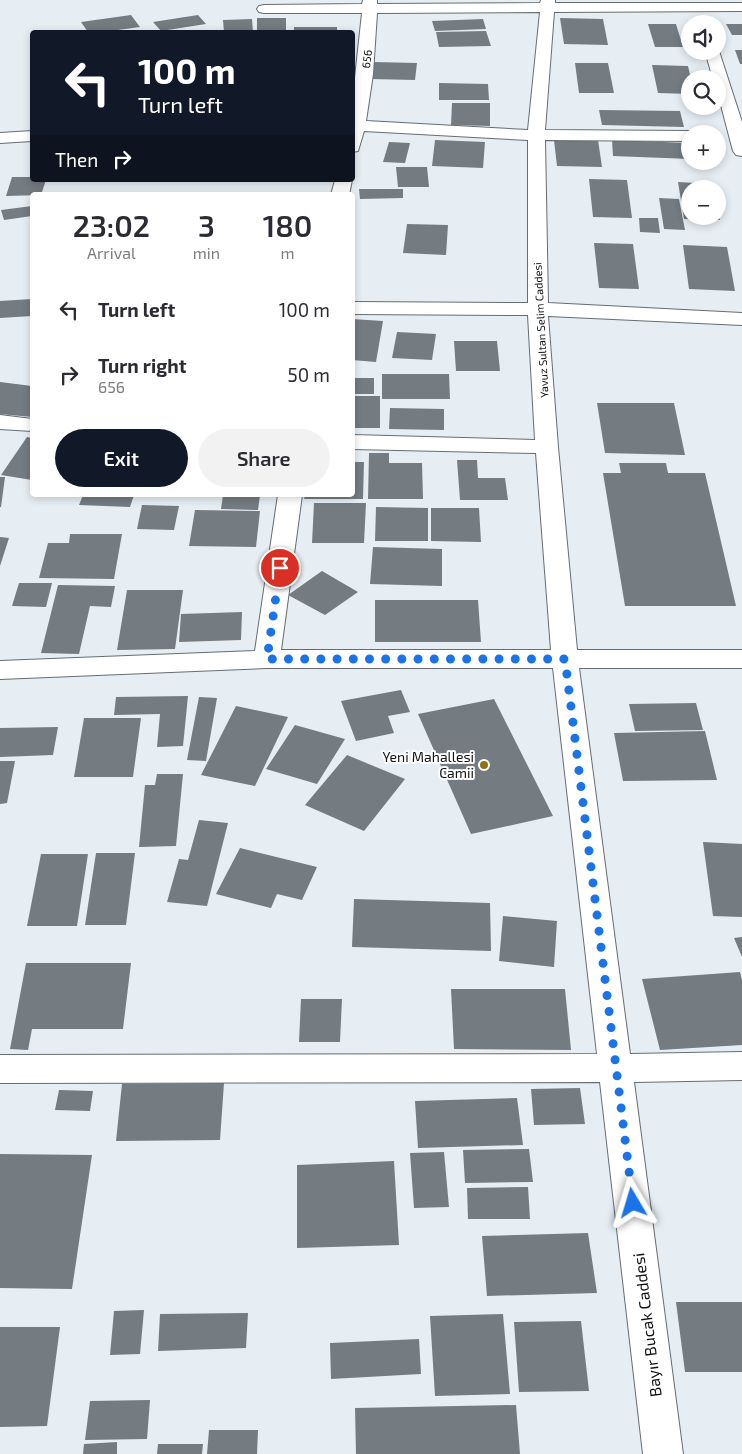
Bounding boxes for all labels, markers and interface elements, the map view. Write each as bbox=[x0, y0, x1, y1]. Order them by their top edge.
map controls bbox=[681, 15, 726, 225]
button: sound bbox=[681, 15, 726, 60]
text: 100 m bbox=[138, 49, 236, 91]
street label: 656 bbox=[359, 49, 374, 69]
icon: left bbox=[55, 50, 120, 115]
button: search bbox=[681, 70, 726, 115]
text: Turn left bbox=[138, 91, 223, 117]
button: + bbox=[681, 125, 726, 170]
icon: right bbox=[108, 145, 136, 173]
text: Then bbox=[55, 148, 98, 171]
button: − bbox=[681, 180, 726, 225]
text: 23:02 bbox=[73, 207, 150, 243]
text: 3 bbox=[198, 207, 215, 243]
text: 180 bbox=[263, 207, 312, 243]
text: Arrival bbox=[87, 243, 136, 262]
text: min bbox=[193, 243, 220, 262]
text: m bbox=[280, 243, 295, 262]
street label: Yavuz Sultan Selim Caddesi bbox=[530, 262, 551, 398]
icon: left bbox=[55, 296, 83, 324]
text: Turn left bbox=[98, 298, 175, 321]
text: 100 m bbox=[279, 298, 330, 321]
text: Turn right bbox=[98, 354, 186, 377]
icon: right bbox=[55, 361, 83, 389]
text: 50 m bbox=[287, 363, 330, 386]
text: 656 bbox=[98, 377, 125, 396]
button: Exit bbox=[55, 429, 188, 487]
button: Share bbox=[198, 429, 330, 487]
pin bbox=[259, 547, 301, 589]
icon: arrive bbox=[266, 554, 294, 582]
place label: Yeni Mahallesi Camii bbox=[383, 748, 474, 781]
marker: Yeni Mahallesi Camii bbox=[478, 759, 490, 771]
position arrow bbox=[606, 1176, 658, 1228]
street label: Bayır Bucak Caddesi bbox=[628, 1252, 665, 1398]

